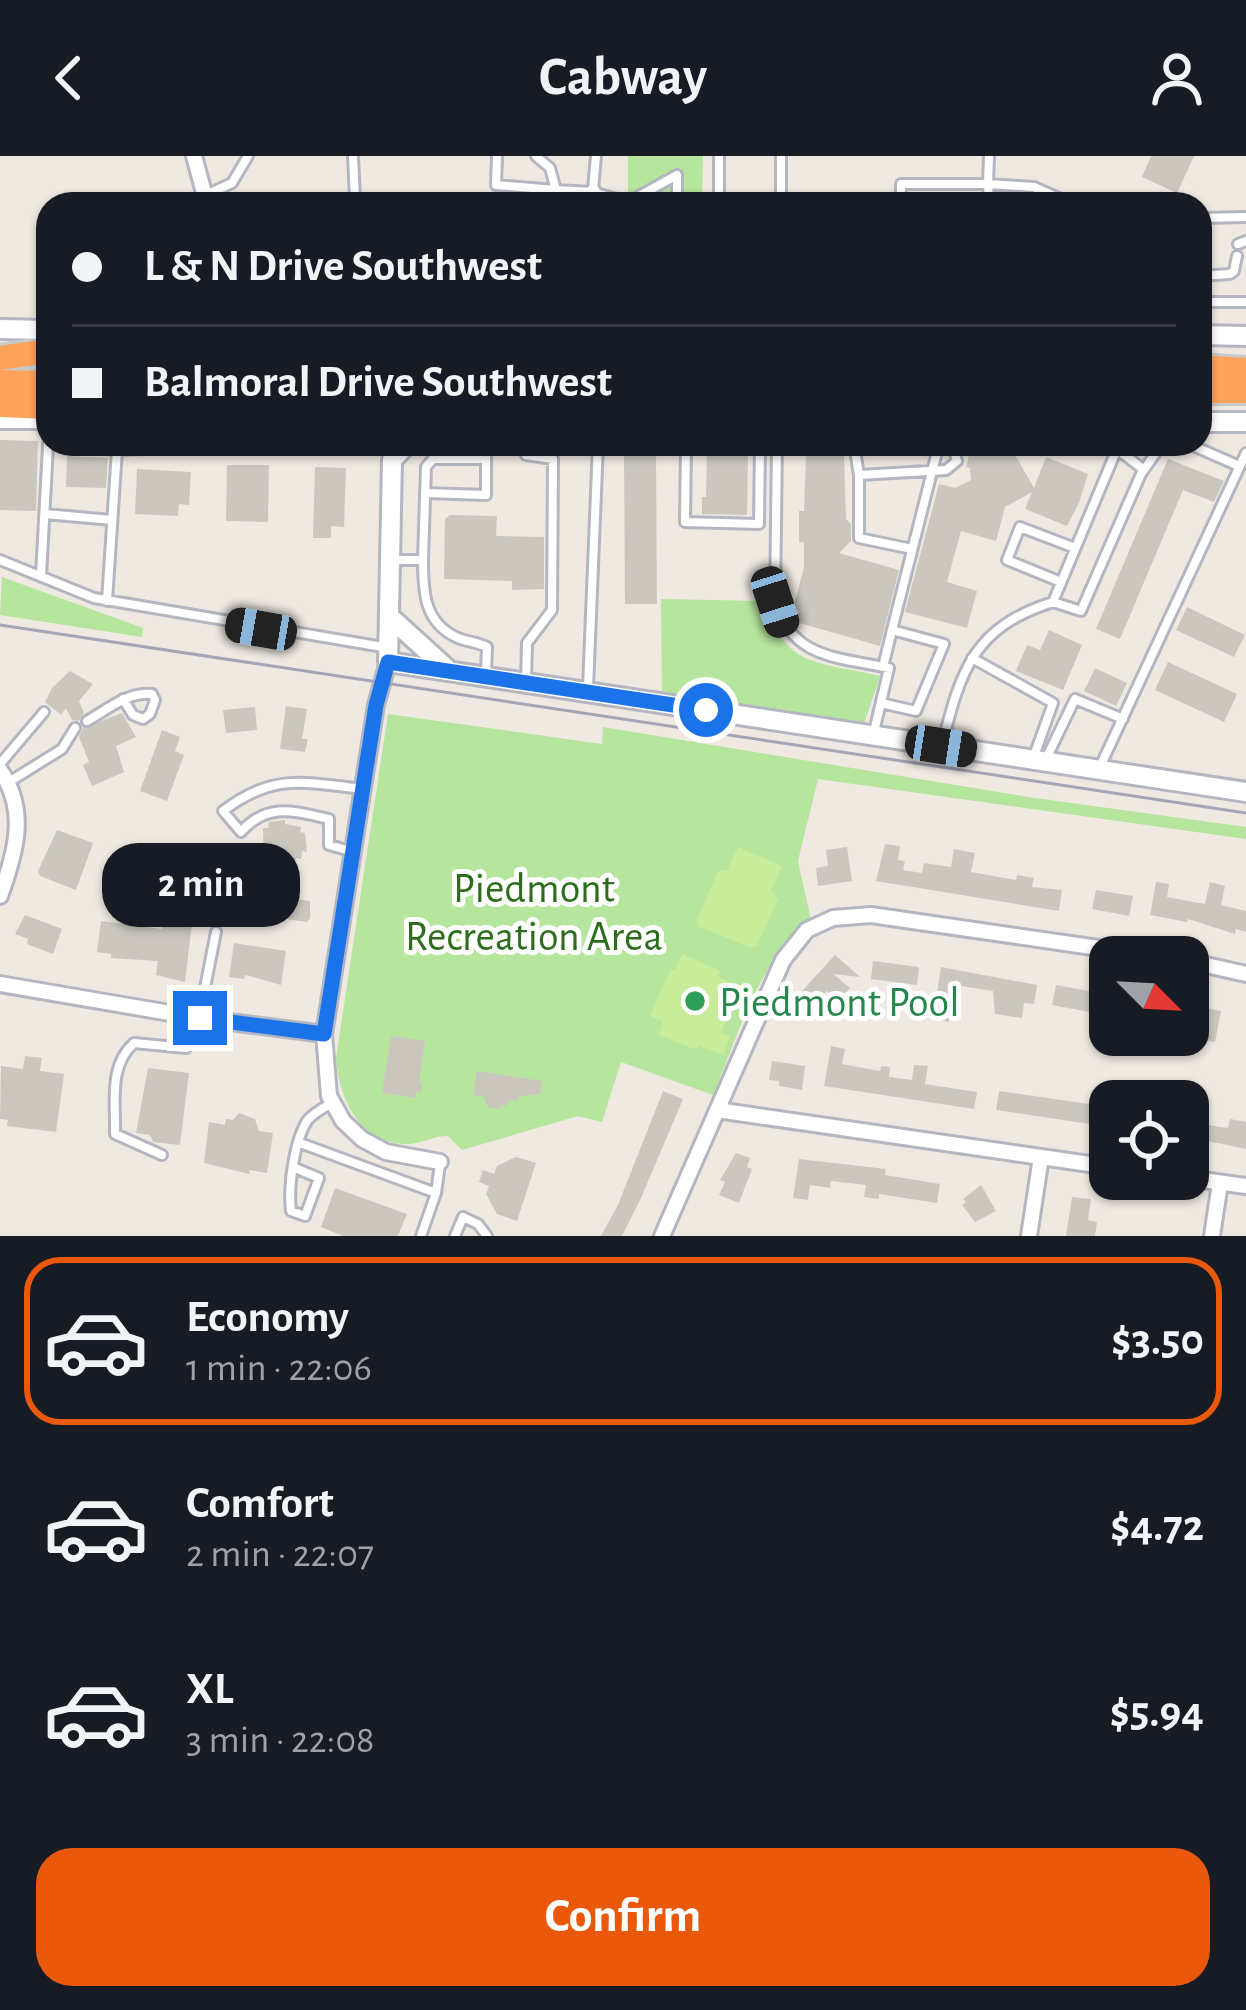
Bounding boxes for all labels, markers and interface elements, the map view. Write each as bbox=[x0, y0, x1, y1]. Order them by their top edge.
icon: back bbox=[36, 45, 102, 111]
icon: person bbox=[1144, 45, 1210, 111]
text: Cabway bbox=[539, 51, 707, 105]
text: L & N Drive Southwest bbox=[144, 244, 542, 289]
text: Balmoral Drive Southwest bbox=[144, 360, 612, 405]
car bbox=[747, 562, 803, 642]
car bbox=[222, 605, 300, 653]
route start bbox=[679, 683, 733, 737]
car bbox=[903, 723, 979, 769]
callout: 2 min bbox=[101, 844, 299, 928]
text: 2 min bbox=[158, 865, 244, 904]
park label: Piedmont Recreation Area bbox=[405, 868, 663, 958]
north arrow bbox=[1089, 936, 1209, 1056]
map controls bbox=[1089, 936, 1209, 1200]
place label: Piedmont Pool bbox=[719, 982, 960, 1024]
marker: Piedmont Pool bbox=[682, 988, 708, 1014]
route end bbox=[173, 991, 227, 1045]
button: locate bbox=[1089, 1080, 1209, 1200]
icon: car bbox=[42, 1287, 150, 1395]
text: Economy bbox=[186, 1295, 349, 1340]
text: $3.50 bbox=[1111, 1318, 1204, 1363]
text: 1 min · 22:06 bbox=[186, 1349, 372, 1388]
icon: car bbox=[42, 1473, 150, 1581]
text: Comfort bbox=[186, 1481, 334, 1526]
text: $4.72 bbox=[1110, 1504, 1204, 1549]
text: 2 min · 22:07 bbox=[186, 1535, 374, 1574]
icon: car bbox=[42, 1659, 150, 1767]
text: XL bbox=[186, 1667, 234, 1712]
text: $5.94 bbox=[1110, 1690, 1204, 1735]
text: 3 min · 22:08 bbox=[186, 1721, 375, 1760]
button: Confirm bbox=[36, 1848, 1210, 1986]

